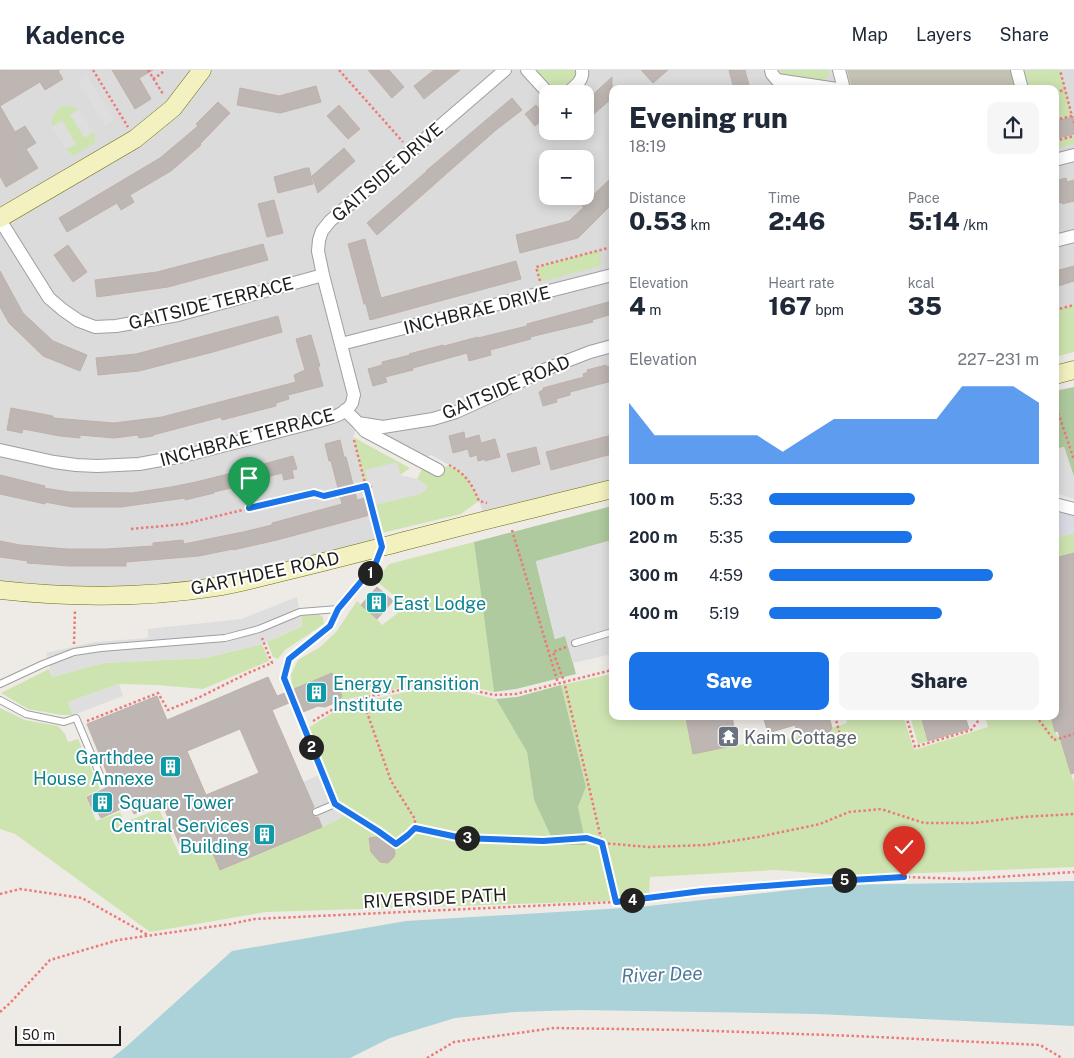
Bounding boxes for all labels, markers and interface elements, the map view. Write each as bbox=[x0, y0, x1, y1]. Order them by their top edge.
text: Kadence bbox=[25, 21, 125, 49]
text: Map bbox=[852, 24, 888, 45]
text: Layers bbox=[916, 24, 972, 45]
text: Share bbox=[1000, 24, 1049, 45]
map controls bbox=[539, 85, 594, 205]
button: + bbox=[539, 85, 594, 140]
text: Evening run bbox=[629, 101, 788, 134]
button: share bbox=[987, 102, 1039, 154]
street label: GAITSIDE DRIVE bbox=[327, 118, 447, 226]
text: 18:19 bbox=[629, 137, 666, 156]
button: − bbox=[539, 150, 594, 205]
text: Distance bbox=[629, 190, 686, 206]
text: Time bbox=[768, 190, 800, 206]
text: Pace bbox=[908, 190, 940, 206]
text: 0.53 bbox=[629, 206, 687, 236]
text: 2:46 bbox=[768, 206, 826, 236]
text: 5:14 bbox=[908, 206, 960, 236]
text: km bbox=[687, 217, 710, 233]
text: /km bbox=[960, 217, 988, 233]
street label: GAITSIDE TERRACE bbox=[126, 272, 296, 334]
text: Elevation bbox=[629, 275, 688, 291]
text: Heart rate bbox=[768, 275, 835, 291]
text: kcal bbox=[908, 275, 935, 291]
street label: INCHBRAE DRIVE bbox=[401, 282, 553, 338]
text: 4 bbox=[629, 291, 646, 321]
text: 167 bbox=[768, 291, 812, 321]
text: 35 bbox=[908, 291, 942, 321]
text: m bbox=[646, 302, 661, 318]
text: bpm bbox=[812, 302, 844, 318]
text: Elevation bbox=[629, 350, 697, 369]
text: 227–231 m bbox=[958, 350, 1039, 369]
street label: GAITSIDE ROAD bbox=[439, 351, 573, 423]
street label: INCHBRAE TERRACE bbox=[157, 404, 337, 470]
pin bbox=[228, 457, 270, 508]
icon: arrive bbox=[235, 464, 263, 492]
text: 100 m bbox=[629, 490, 674, 509]
text: 5:33 bbox=[709, 490, 743, 509]
text: 200 m bbox=[629, 528, 678, 547]
text: 5:35 bbox=[709, 528, 743, 547]
street label: GARTHDEE ROAD bbox=[189, 547, 341, 599]
pin: 1 bbox=[358, 560, 382, 586]
text: 1 bbox=[368, 565, 374, 581]
text: 300 m bbox=[629, 566, 678, 585]
text: 4:59 bbox=[709, 566, 743, 585]
building icon: East Lodge bbox=[365, 591, 389, 615]
place label: East Lodge bbox=[393, 593, 486, 614]
text: 400 m bbox=[629, 604, 678, 623]
text: 5:19 bbox=[709, 604, 739, 623]
button: Save bbox=[629, 652, 829, 710]
button: Share bbox=[839, 652, 1039, 710]
place label: Energy Transition Institute bbox=[333, 673, 479, 715]
building icon: Energy Transition Institute bbox=[305, 681, 329, 705]
temple icon: Kaim Cottage bbox=[716, 725, 740, 749]
place label: Kaim Cottage bbox=[744, 727, 857, 748]
pin: 2 bbox=[298, 734, 324, 760]
text: 2 bbox=[307, 739, 316, 755]
place label: Garthdee House Annexe bbox=[33, 747, 154, 789]
building icon: Garthdee House Annexe bbox=[158, 755, 182, 779]
building icon: Square Tower bbox=[91, 790, 115, 814]
place label: Square Tower bbox=[119, 792, 234, 813]
place label: Central Services Building bbox=[111, 815, 249, 857]
building icon: Central Services Building bbox=[253, 823, 277, 847]
pin: 3 bbox=[454, 826, 480, 850]
pin bbox=[883, 826, 925, 877]
text: 3 bbox=[463, 830, 472, 846]
icon: check bbox=[890, 833, 918, 861]
pin: 5 bbox=[832, 868, 856, 892]
text: 5 bbox=[840, 872, 849, 888]
street label: RIVERSIDE PATH bbox=[363, 884, 507, 912]
pin: 4 bbox=[620, 888, 644, 912]
text: 4 bbox=[628, 892, 637, 908]
water label: River Dee bbox=[621, 962, 703, 986]
scale bar bbox=[15, 1023, 121, 1046]
text: 50 m bbox=[22, 1027, 55, 1043]

